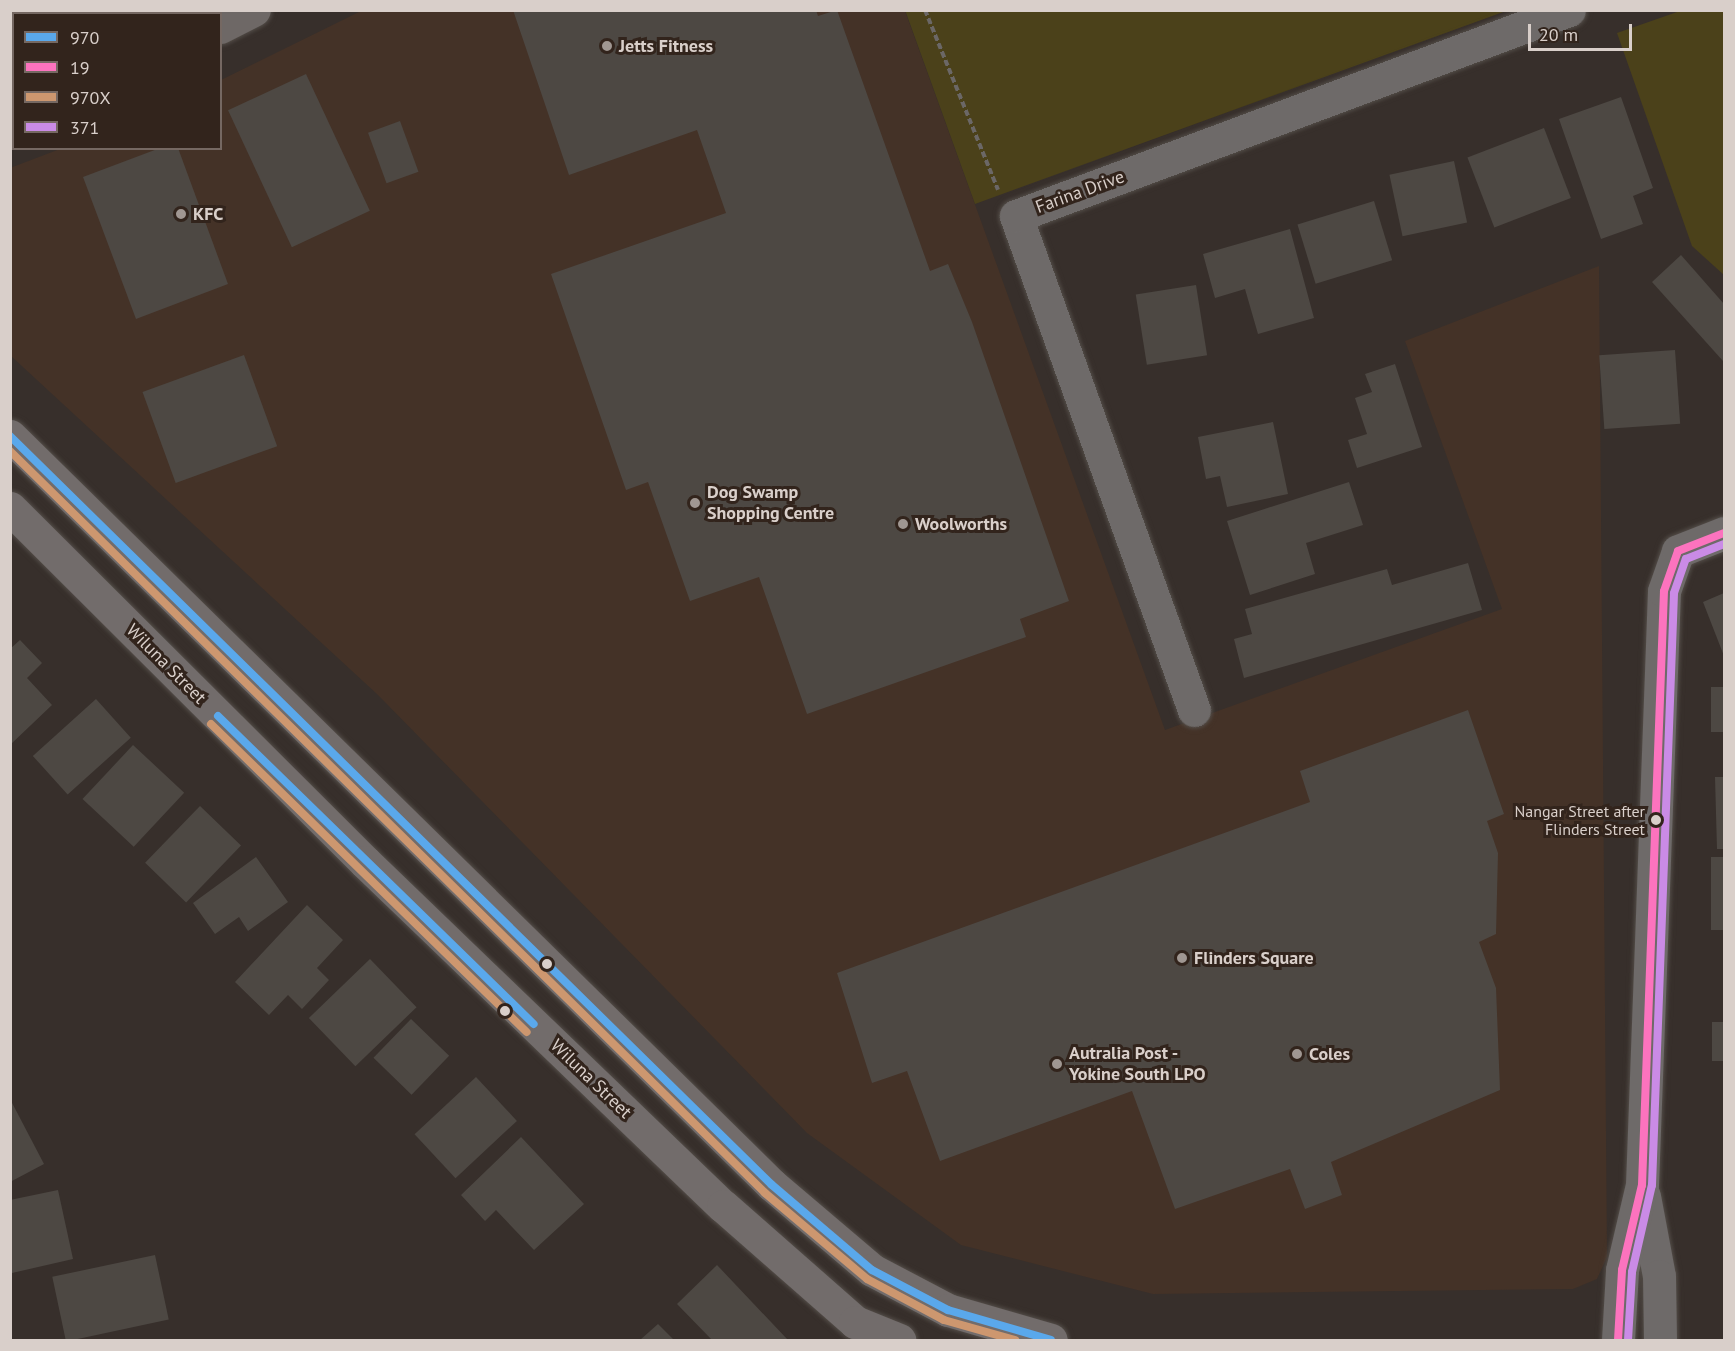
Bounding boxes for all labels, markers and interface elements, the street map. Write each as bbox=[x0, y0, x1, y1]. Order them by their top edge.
legend bbox=[12, 12, 222, 150]
scale bar bbox=[1531, 12, 1634, 50]
text: 20 m bbox=[1539, 23, 1578, 46]
text: 970 bbox=[70, 26, 99, 49]
place label: Jetts Fitness bbox=[619, 35, 713, 57]
marker: Jetts Fitness bbox=[600, 39, 614, 53]
text: 19 bbox=[70, 56, 90, 79]
text: 970X bbox=[70, 86, 111, 109]
text: 371 bbox=[70, 116, 99, 139]
street label: Farina Drive bbox=[1033, 166, 1127, 218]
place label: KFC bbox=[193, 203, 223, 225]
marker: KFC bbox=[174, 207, 188, 221]
place label: Dog Swamp Shopping Centre bbox=[707, 482, 834, 524]
marker: Dog Swamp Shopping Centre bbox=[688, 496, 702, 510]
place label: Woolworths bbox=[915, 513, 1007, 535]
marker: Woolworths bbox=[896, 517, 910, 531]
street label: Wiluna Street bbox=[122, 620, 210, 708]
place label: Nangar Street after Flinders Street bbox=[1515, 801, 1645, 839]
marker: Nangar Street after Flinders Street bbox=[1650, 814, 1662, 826]
place label: Flinders Square bbox=[1194, 947, 1314, 969]
marker: Flinders Square bbox=[1175, 951, 1189, 965]
unlabelled marker bbox=[541, 958, 553, 970]
unlabelled marker bbox=[499, 1005, 511, 1017]
street label: Wiluna Street bbox=[546, 1035, 636, 1123]
place label: Autralia Post - Yokine South LPO bbox=[1069, 1043, 1206, 1086]
place label: Coles bbox=[1309, 1043, 1350, 1065]
marker: Coles bbox=[1290, 1047, 1304, 1061]
marker: Autralia Post - Yokine South LPO bbox=[1050, 1057, 1064, 1071]

